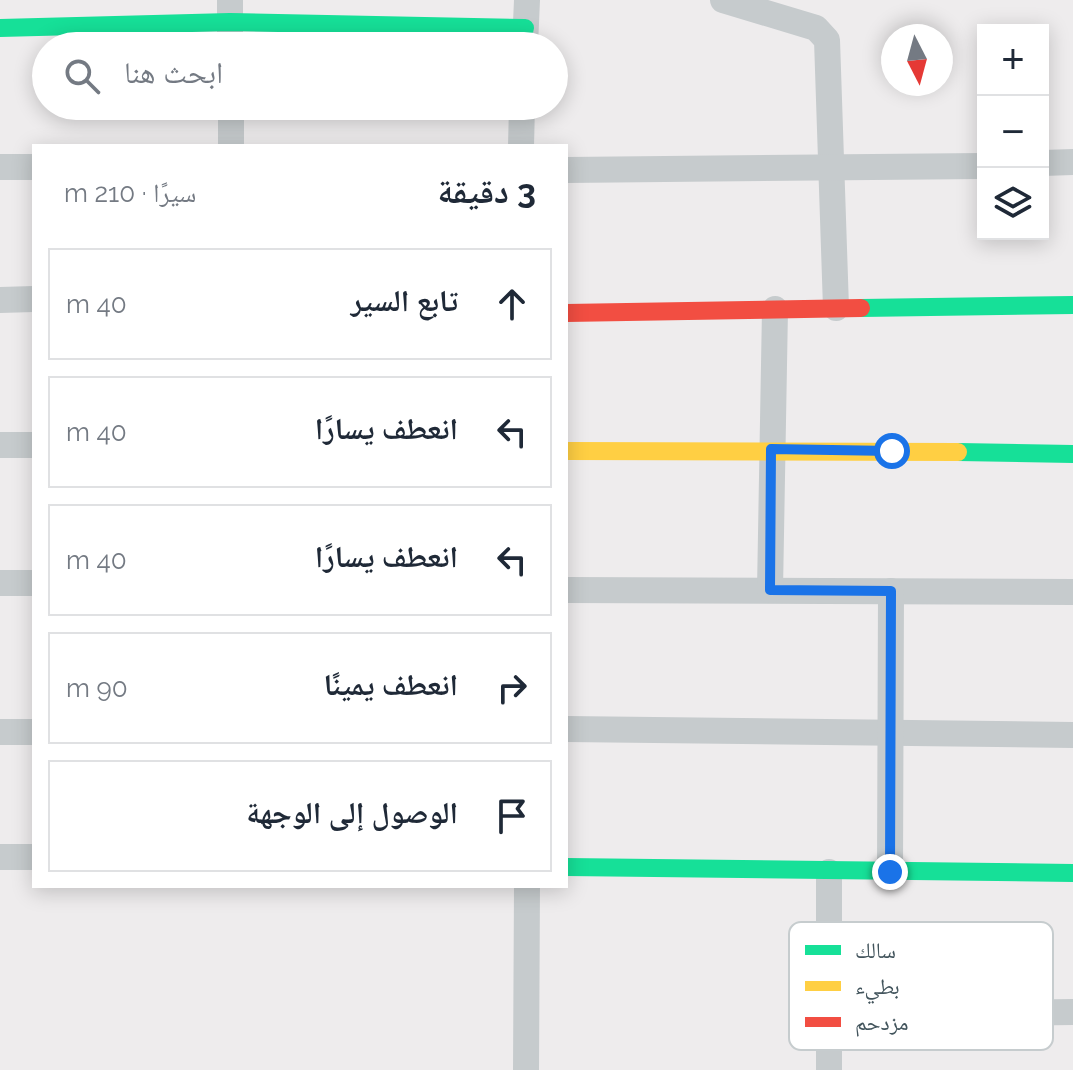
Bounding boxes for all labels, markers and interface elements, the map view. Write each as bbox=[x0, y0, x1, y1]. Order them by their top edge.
north arrow bbox=[881, 24, 953, 96]
map controls bbox=[977, 24, 1049, 240]
button: + bbox=[977, 24, 1049, 96]
search box bbox=[32, 32, 568, 120]
icon: search bbox=[60, 54, 104, 98]
text: ابحث هنا bbox=[124, 55, 223, 90]
button: − bbox=[977, 96, 1049, 168]
button: layers bbox=[977, 168, 1049, 240]
text: 3 دقيقة bbox=[437, 171, 536, 211]
text: سيرًا · 210 m bbox=[64, 178, 196, 208]
icon: ahead bbox=[490, 282, 534, 326]
text: تابع السير bbox=[351, 283, 458, 318]
text: 40 m bbox=[66, 289, 127, 319]
icon: left bbox=[490, 410, 534, 454]
text: انعطف يسارًا bbox=[315, 411, 458, 446]
text: 40 m bbox=[66, 417, 127, 447]
route start bbox=[874, 433, 910, 469]
icon: left bbox=[490, 538, 534, 582]
text: انعطف يسارًا bbox=[315, 539, 458, 574]
text: 40 m bbox=[66, 545, 127, 575]
icon: right bbox=[490, 666, 534, 710]
text: انعطف يمينًا bbox=[324, 667, 458, 702]
text: 90 m bbox=[66, 673, 128, 703]
icon: arrive bbox=[490, 794, 534, 838]
text: الوصول إلى الوجهة bbox=[246, 795, 458, 830]
route end bbox=[872, 854, 908, 890]
legend bbox=[789, 922, 1053, 1050]
text: سالك bbox=[855, 937, 896, 963]
text: بطيء bbox=[855, 973, 900, 1004]
text: مزدحم bbox=[855, 1009, 909, 1037]

